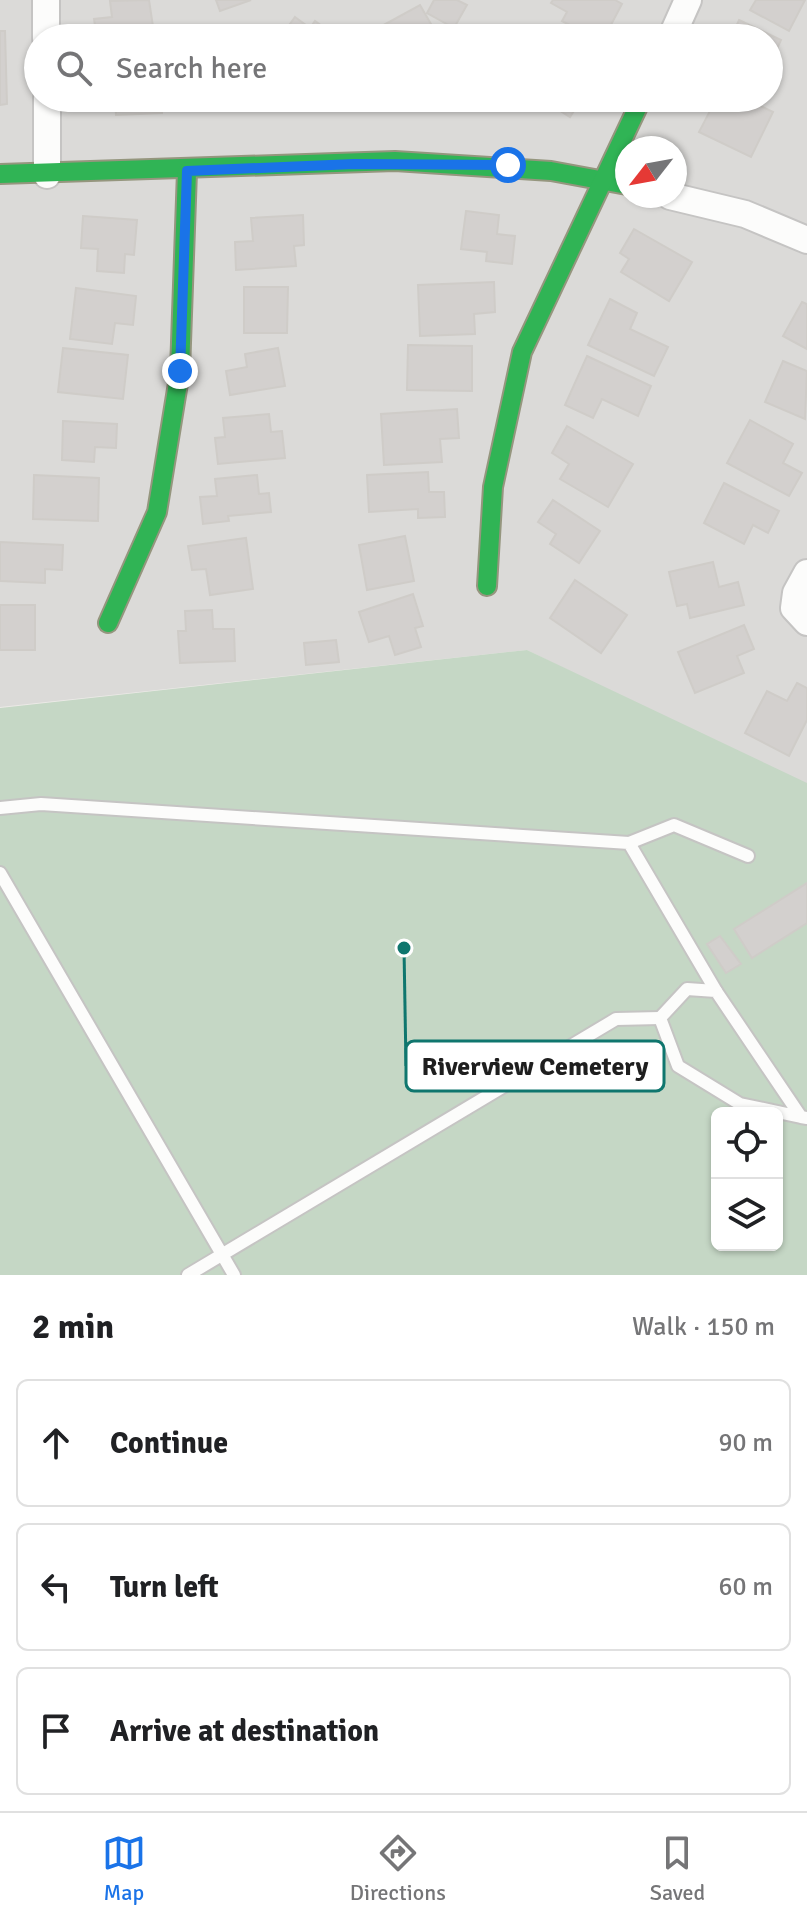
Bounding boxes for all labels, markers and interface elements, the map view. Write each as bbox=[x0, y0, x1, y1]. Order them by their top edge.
search box bbox=[24, 24, 783, 112]
icon: search bbox=[52, 46, 96, 90]
text: Search here bbox=[116, 50, 267, 87]
north arrow bbox=[615, 136, 687, 208]
route start bbox=[490, 147, 526, 183]
route end bbox=[162, 353, 198, 389]
callout: Riverview Cemetery bbox=[406, 1041, 664, 1091]
text: Riverview Cemetery bbox=[422, 1051, 649, 1083]
map controls bbox=[711, 1107, 783, 1251]
button: locate bbox=[711, 1107, 783, 1179]
button: layers bbox=[711, 1179, 783, 1251]
text: 2 min bbox=[32, 1306, 114, 1348]
text: Walk · 150 m bbox=[632, 1311, 775, 1343]
icon: ahead bbox=[34, 1421, 78, 1465]
text: Continue bbox=[110, 1425, 228, 1462]
text: 90 m bbox=[718, 1427, 773, 1459]
icon: left bbox=[34, 1565, 78, 1609]
text: Turn left bbox=[110, 1569, 219, 1606]
text: 60 m bbox=[718, 1571, 773, 1603]
icon: arrive bbox=[34, 1709, 78, 1753]
text: Arrive at destination bbox=[110, 1713, 379, 1750]
tab: Map bbox=[102, 1831, 146, 1906]
tab: Directions bbox=[350, 1831, 446, 1906]
tab: Saved bbox=[650, 1831, 705, 1906]

